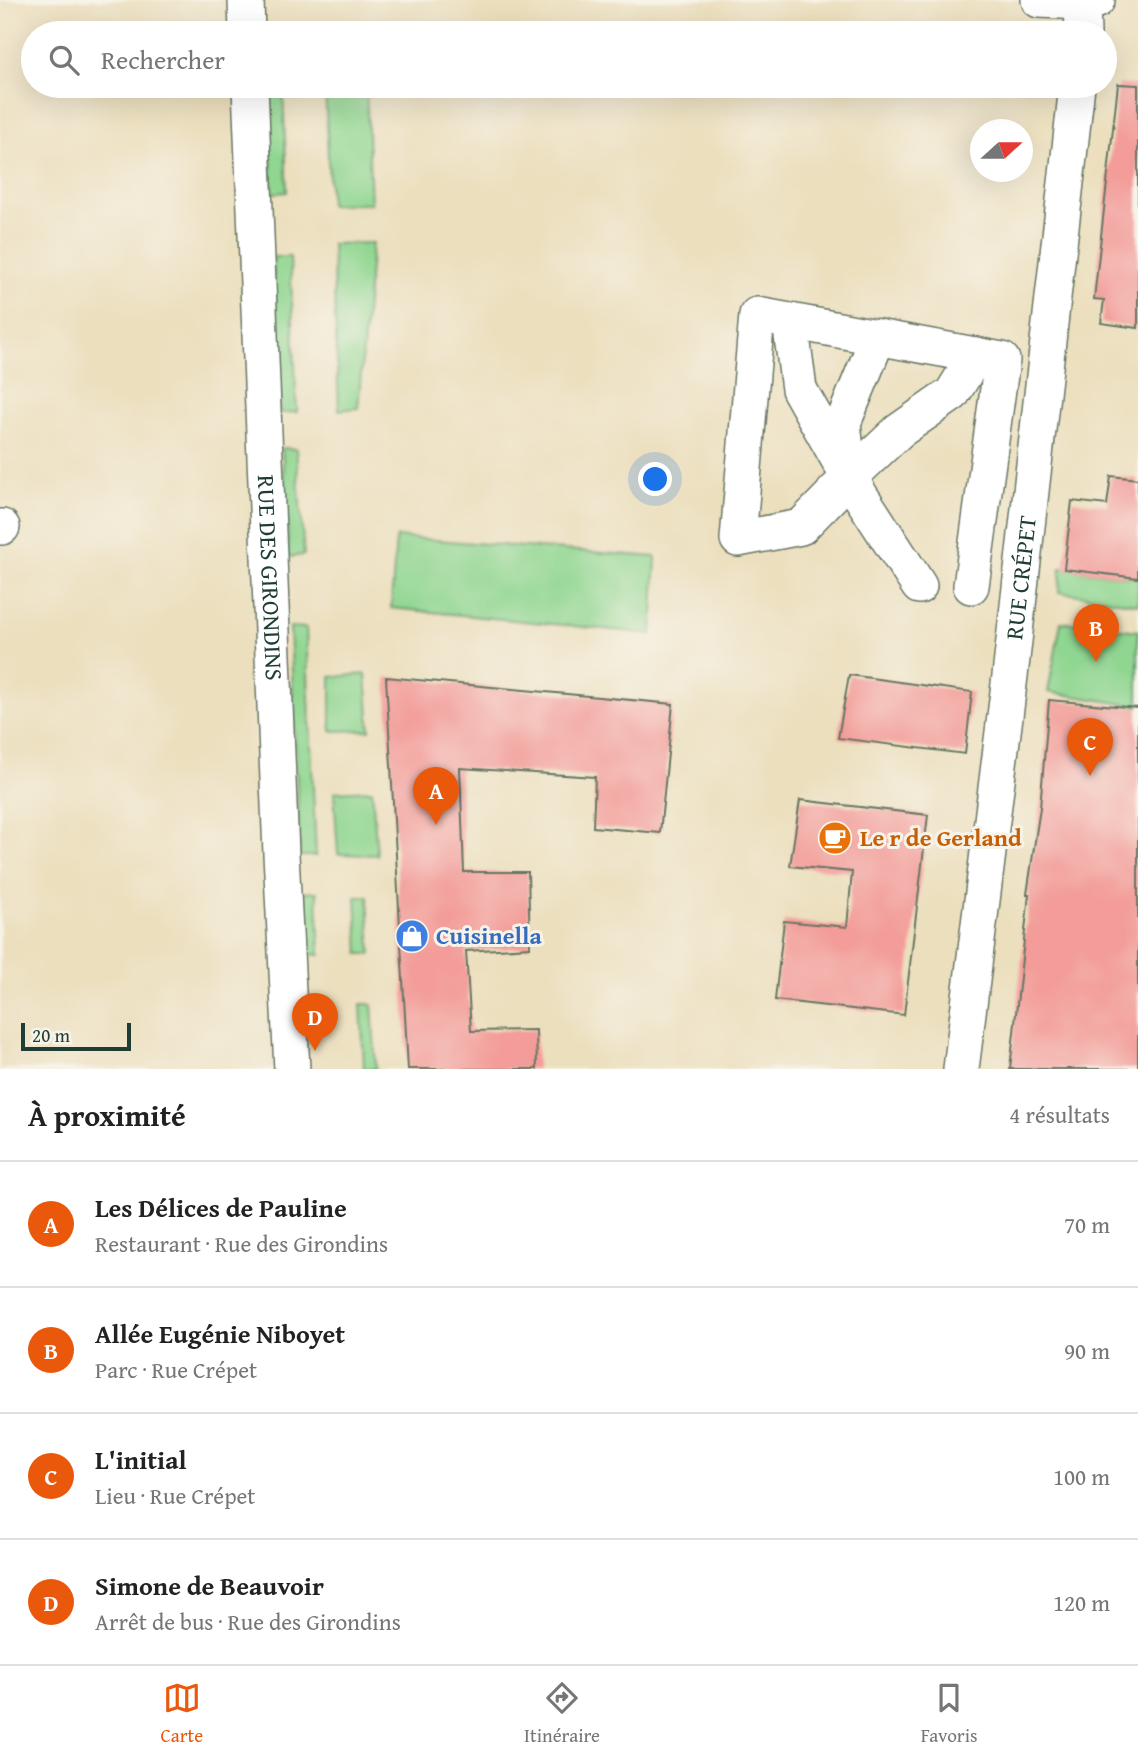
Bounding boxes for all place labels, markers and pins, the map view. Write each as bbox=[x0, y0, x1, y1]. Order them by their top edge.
pin: B bbox=[1073, 604, 1119, 662]
pin: C bbox=[1067, 718, 1113, 776]
pin: A bbox=[413, 767, 459, 825]
cafe icon: Le r de Gerland bbox=[816, 819, 854, 857]
place label: Le r de Gerland bbox=[860, 820, 1022, 855]
shop icon: Cuisinella bbox=[393, 917, 431, 955]
place label: Cuisinella bbox=[436, 918, 542, 953]
pin: D bbox=[292, 993, 338, 1051]

